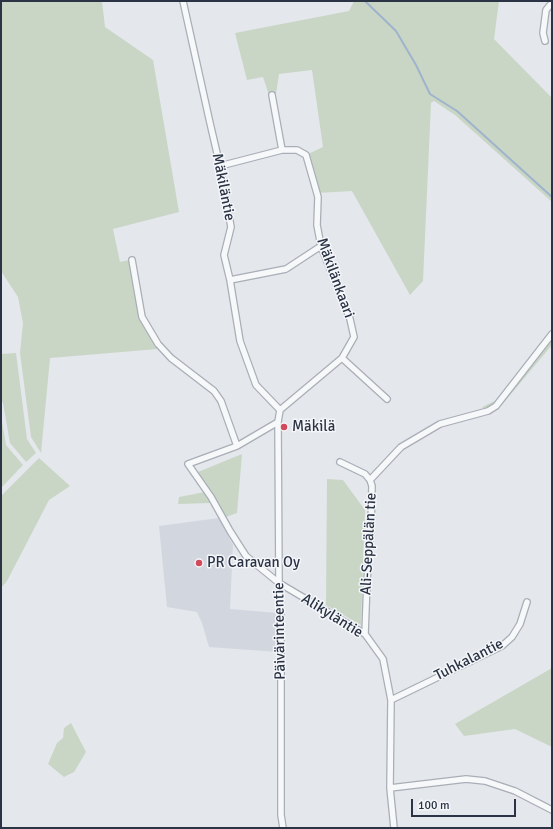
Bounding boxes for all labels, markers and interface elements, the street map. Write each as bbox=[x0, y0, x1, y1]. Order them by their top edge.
street label: Mäkiläntie bbox=[208, 152, 238, 222]
street label: Mäkilänkaari bbox=[312, 235, 358, 321]
place label: Mäkilä bbox=[292, 418, 335, 436]
marker: Mäkilä bbox=[279, 422, 289, 432]
street label: Ali-Seppälän tie bbox=[357, 492, 381, 596]
place label: PR Caravan Oy bbox=[207, 554, 300, 572]
marker: PR Caravan Oy bbox=[194, 558, 204, 568]
street label: Päivärinteentie bbox=[270, 582, 290, 680]
street label: Alikyläntie bbox=[298, 590, 366, 642]
street label: Tuhkalantie bbox=[432, 635, 506, 685]
scale bar bbox=[413, 791, 518, 817]
text: 100 m bbox=[418, 798, 450, 813]

